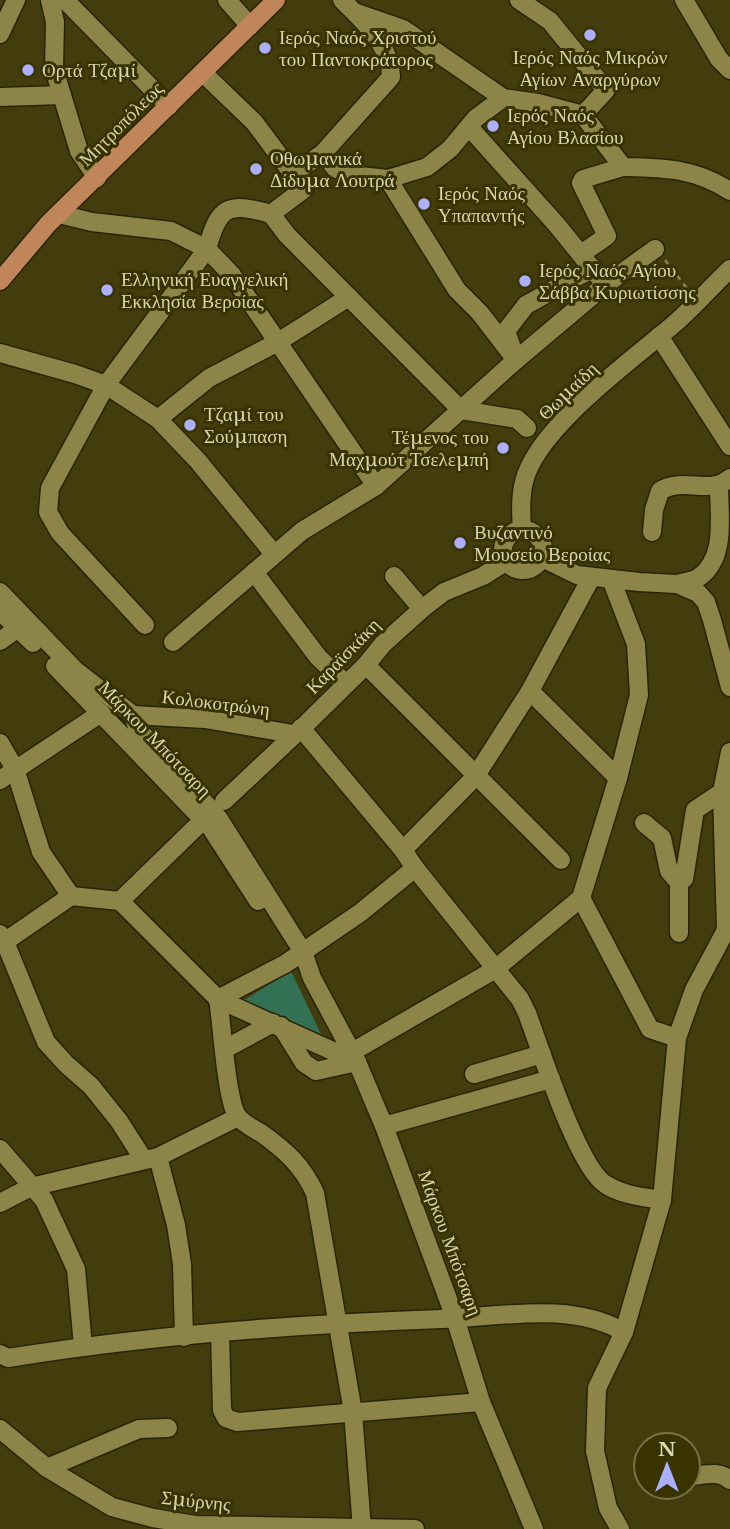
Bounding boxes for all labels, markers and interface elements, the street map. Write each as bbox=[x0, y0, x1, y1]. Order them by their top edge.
place label: Ιερός Ναός Χριστού του Παντοκράτορος bbox=[279, 26, 437, 71]
marker: Ιερός Ναός Μικρών Αγίων Αναργύρων bbox=[582, 27, 598, 43]
marker: Ιερός Ναός Χριστού του Παντοκράτορος bbox=[257, 40, 273, 56]
place label: Ιερός Ναός Μικρών Αγίων Αναργύρων bbox=[513, 46, 668, 91]
place label: Ορτά Τζαμί bbox=[42, 59, 137, 82]
marker: Ορτά Τζαμί bbox=[20, 62, 36, 78]
street label: Μητροπόλεως bbox=[74, 77, 168, 171]
place label: Ιερός Ναός Αγίου Βλασίου bbox=[507, 104, 623, 149]
marker: Ιερός Ναός Αγίου Βλασίου bbox=[485, 118, 501, 134]
place label: Οθωμανικά Δίδυμα Λουτρά bbox=[270, 147, 395, 192]
marker: Οθωμανικά Δίδυμα Λουτρά bbox=[248, 161, 264, 177]
place label: Ιερός Ναός Υπαπαντής bbox=[438, 182, 525, 227]
marker: Ιερός Ναός Υπαπαντής bbox=[416, 196, 432, 212]
place label: Ιερός Ναός Αγίου Σάββα Κυριωτίσσης bbox=[539, 259, 696, 304]
place label: Ελληνική Ευαγγελική Εκκλησία Βεροίας bbox=[121, 268, 288, 313]
marker: Ιερός Ναός Αγίου Σάββα Κυριωτίσσης bbox=[517, 273, 533, 289]
marker: Ελληνική Ευαγγελική Εκκλησία Βεροίας bbox=[99, 282, 115, 298]
street label: Θωμαίδη bbox=[533, 357, 603, 425]
place label: Τζαμί του Σούμπαση bbox=[204, 403, 287, 448]
marker: Τζαμί του Σούμπαση bbox=[182, 417, 198, 433]
place label: Τέμενος του Μαχμούτ Τσελεμπή bbox=[329, 426, 489, 471]
marker: Τέμενος του Μαχμούτ Τσελεμπή bbox=[495, 440, 511, 456]
place label: Βυζαντινό Μουσείο Βεροίας bbox=[474, 521, 611, 566]
marker: Βυζαντινό Μουσείο Βεροίας bbox=[452, 535, 468, 551]
street label: Καραϊσκάκη bbox=[301, 613, 385, 699]
street label: Μάρκου Μπότσαρη bbox=[94, 676, 216, 802]
street label: Κολοκοτρώνη bbox=[161, 685, 271, 721]
street label: Μάρκου Μπότσαρη bbox=[413, 1167, 487, 1319]
north arrow bbox=[632, 1431, 702, 1501]
text: N bbox=[658, 1438, 676, 1461]
street label: Σμύρνης bbox=[160, 1486, 232, 1516]

